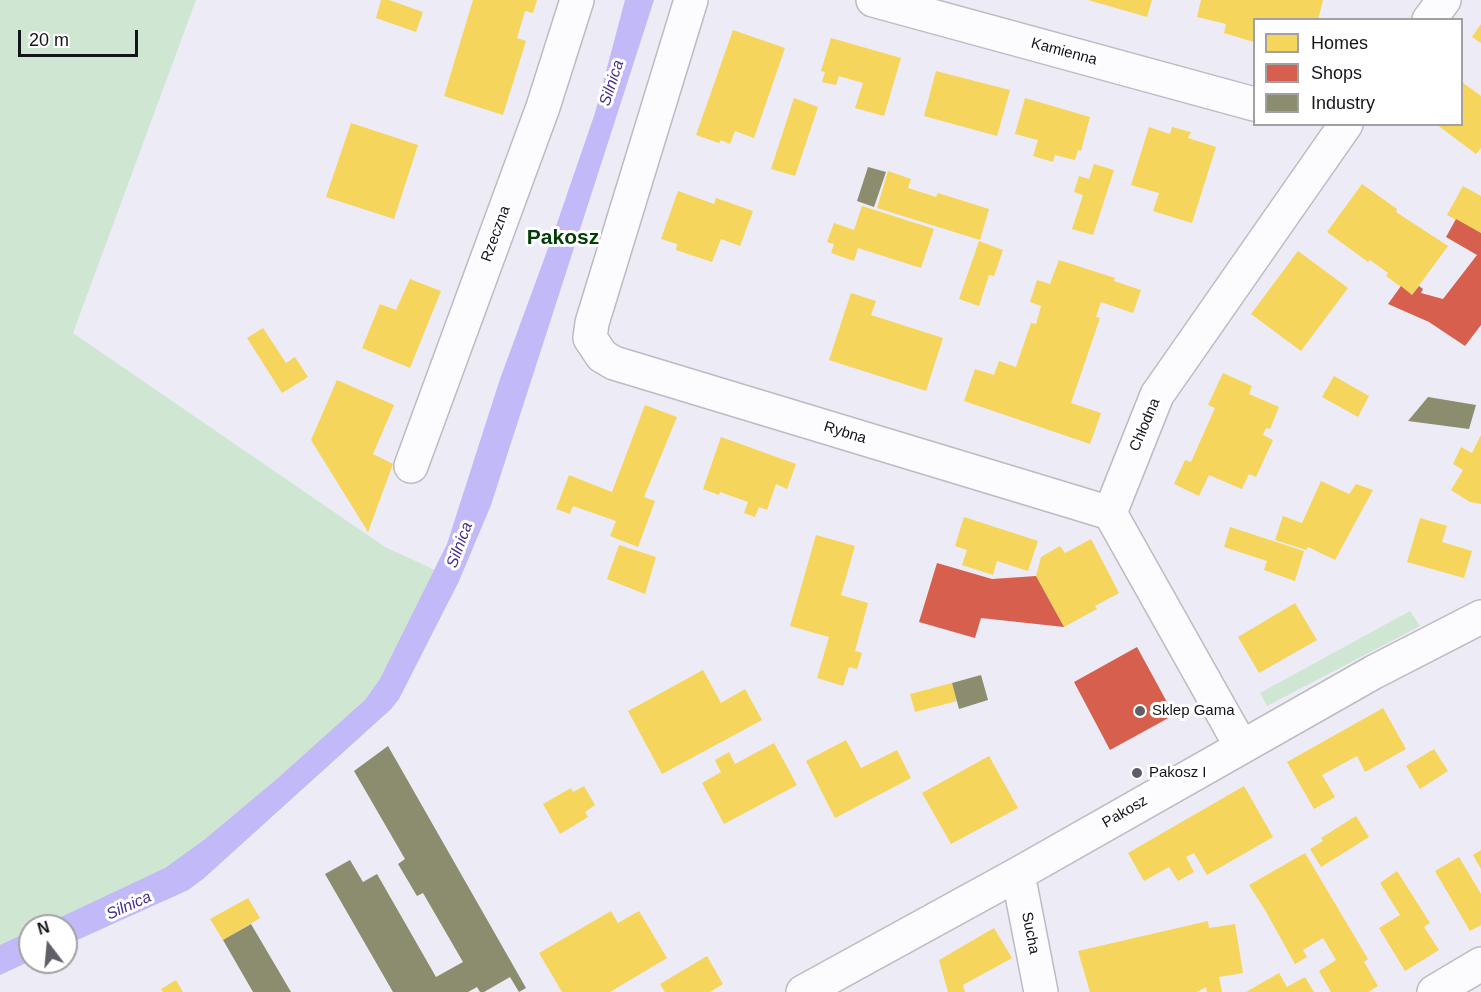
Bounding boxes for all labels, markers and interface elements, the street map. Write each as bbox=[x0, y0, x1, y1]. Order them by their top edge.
scale bar bbox=[21, 18, 141, 56]
legend bbox=[1253, 18, 1463, 126]
text: 20 m bbox=[29, 30, 69, 50]
text: Homes bbox=[1311, 33, 1368, 53]
street label: Kamienna bbox=[1029, 35, 1099, 69]
water label: Silnica bbox=[596, 58, 628, 108]
text: Shops bbox=[1311, 63, 1362, 83]
text: Industry bbox=[1311, 93, 1375, 113]
street label: Rzeczna bbox=[478, 204, 514, 264]
district label: Pakosz bbox=[527, 225, 599, 251]
street label: Chłodna bbox=[1126, 396, 1164, 454]
street label: Rybna bbox=[822, 418, 868, 448]
water label: Silnica bbox=[443, 520, 477, 570]
place label: Sklep Gama bbox=[1152, 702, 1235, 720]
marker: Sklep Gama bbox=[1133, 704, 1147, 718]
place label: Pakosz I bbox=[1149, 764, 1207, 782]
marker: Pakosz I bbox=[1130, 766, 1144, 780]
street label: Pakosz bbox=[1099, 792, 1151, 832]
water label: Silnica bbox=[104, 888, 154, 924]
street label: Sucha bbox=[1017, 910, 1043, 956]
north arrow bbox=[18, 914, 78, 974]
text: N bbox=[36, 918, 51, 938]

